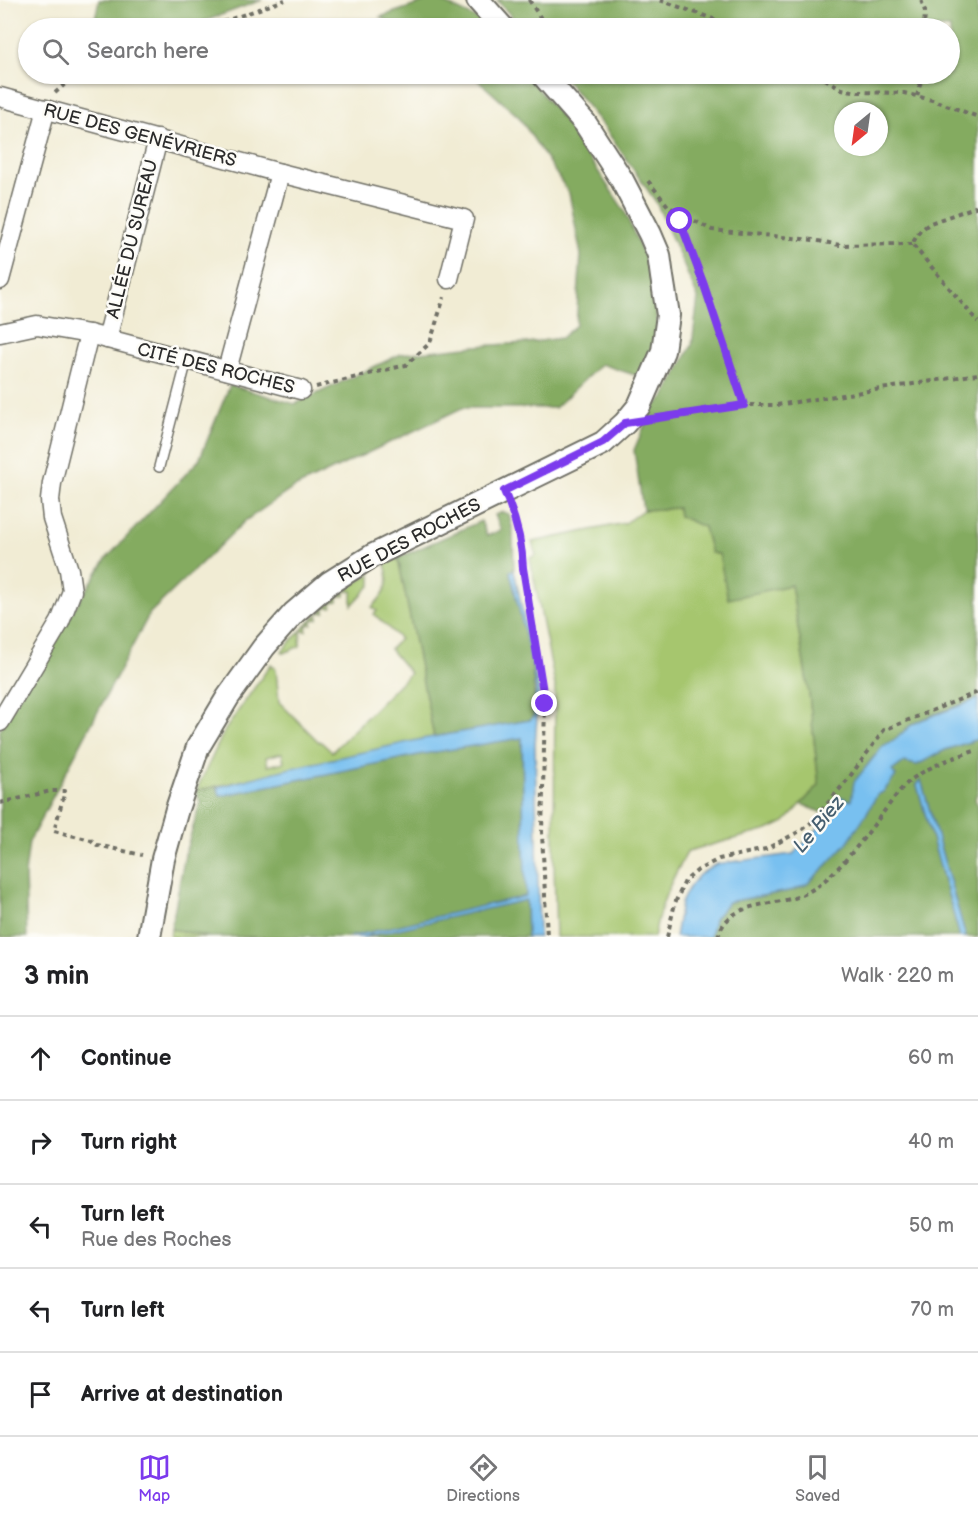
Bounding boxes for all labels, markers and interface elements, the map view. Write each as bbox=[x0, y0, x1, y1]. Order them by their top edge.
search box bbox=[18, 18, 960, 84]
icon: search bbox=[39, 35, 72, 68]
text: Search here bbox=[87, 38, 209, 65]
street label: RUE DES GENÉVRIERS bbox=[41, 98, 239, 171]
north arrow bbox=[834, 102, 888, 156]
street label: ALLÉE DU SUREAU bbox=[101, 157, 162, 321]
route start bbox=[666, 207, 692, 233]
street label: CITÉ DES ROCHES bbox=[135, 337, 297, 398]
street label: RUE DES ROCHES bbox=[334, 494, 484, 587]
route end bbox=[531, 690, 557, 716]
water label: Le Biez bbox=[788, 791, 850, 858]
text: 3 min bbox=[24, 961, 89, 992]
text: Walk · 220 m bbox=[841, 964, 954, 988]
icon: ahead bbox=[24, 1042, 57, 1075]
text: Continue bbox=[81, 1045, 171, 1072]
text: 60 m bbox=[908, 1046, 954, 1070]
icon: right bbox=[24, 1126, 57, 1159]
text: Turn right bbox=[81, 1129, 177, 1156]
text: 40 m bbox=[908, 1130, 954, 1154]
text: Turn left bbox=[81, 1201, 165, 1228]
icon: left bbox=[24, 1210, 57, 1243]
text: 50 m bbox=[909, 1214, 954, 1238]
text: Rue des Roches bbox=[81, 1228, 231, 1252]
icon: left bbox=[24, 1294, 57, 1327]
text: Turn left bbox=[81, 1297, 165, 1324]
text: 70 m bbox=[910, 1298, 954, 1322]
icon: arrive bbox=[24, 1378, 57, 1411]
text: Arrive at destination bbox=[81, 1381, 283, 1408]
tab: Map bbox=[138, 1451, 171, 1506]
tab: Directions bbox=[446, 1451, 520, 1506]
tab: Saved bbox=[795, 1451, 840, 1506]

